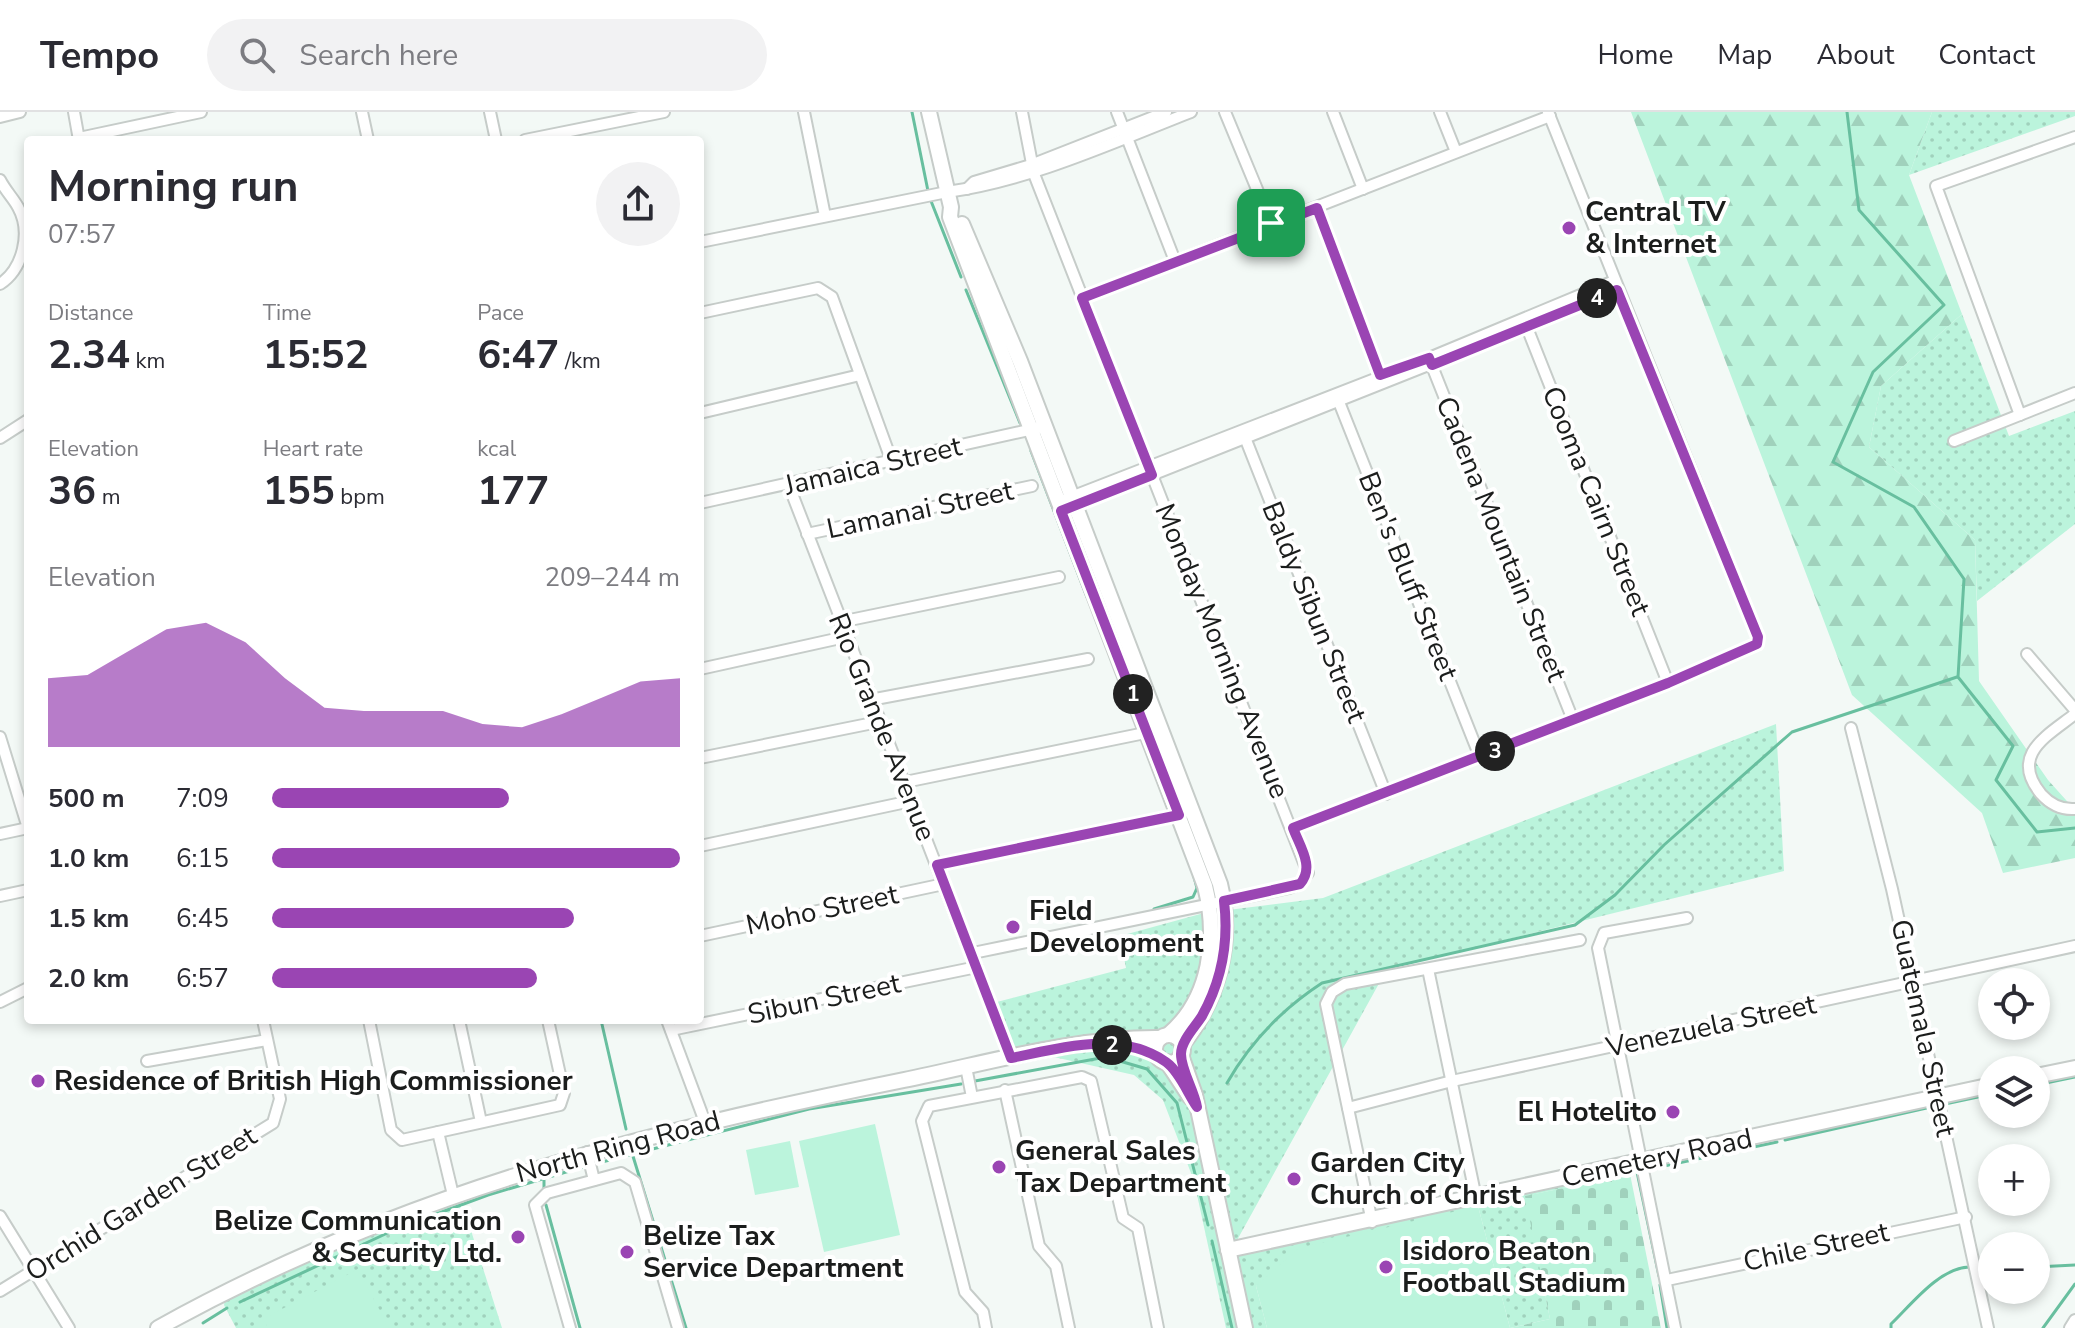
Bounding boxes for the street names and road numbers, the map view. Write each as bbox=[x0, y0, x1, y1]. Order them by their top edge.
street label: Cooma Cairn Street bbox=[1533, 381, 1659, 622]
street label: Cadena Mountain Street bbox=[1426, 391, 1576, 687]
street label: Jamaica Street bbox=[780, 427, 965, 505]
street label: Ben's Bluff Street bbox=[1349, 466, 1467, 686]
street label: Lamanai Street bbox=[823, 472, 1017, 548]
street label: Baldy Sibun Street bbox=[1252, 496, 1376, 728]
street label: Monday Morning Avenue bbox=[1145, 498, 1299, 804]
street label: Rio Grande Avenue bbox=[819, 607, 945, 847]
street label: Moho Street bbox=[742, 875, 902, 945]
street label: Guatemala Street bbox=[1881, 916, 1965, 1140]
street label: Sibun Street bbox=[744, 964, 904, 1034]
street label: Venezuela Street bbox=[1602, 985, 1820, 1067]
street label: North Ring Road bbox=[512, 1101, 724, 1193]
street label: Orchid Garden Street bbox=[18, 1117, 264, 1291]
street label: Cemetery Road bbox=[1558, 1119, 1756, 1197]
street label: Chile Street bbox=[1740, 1213, 1892, 1281]

